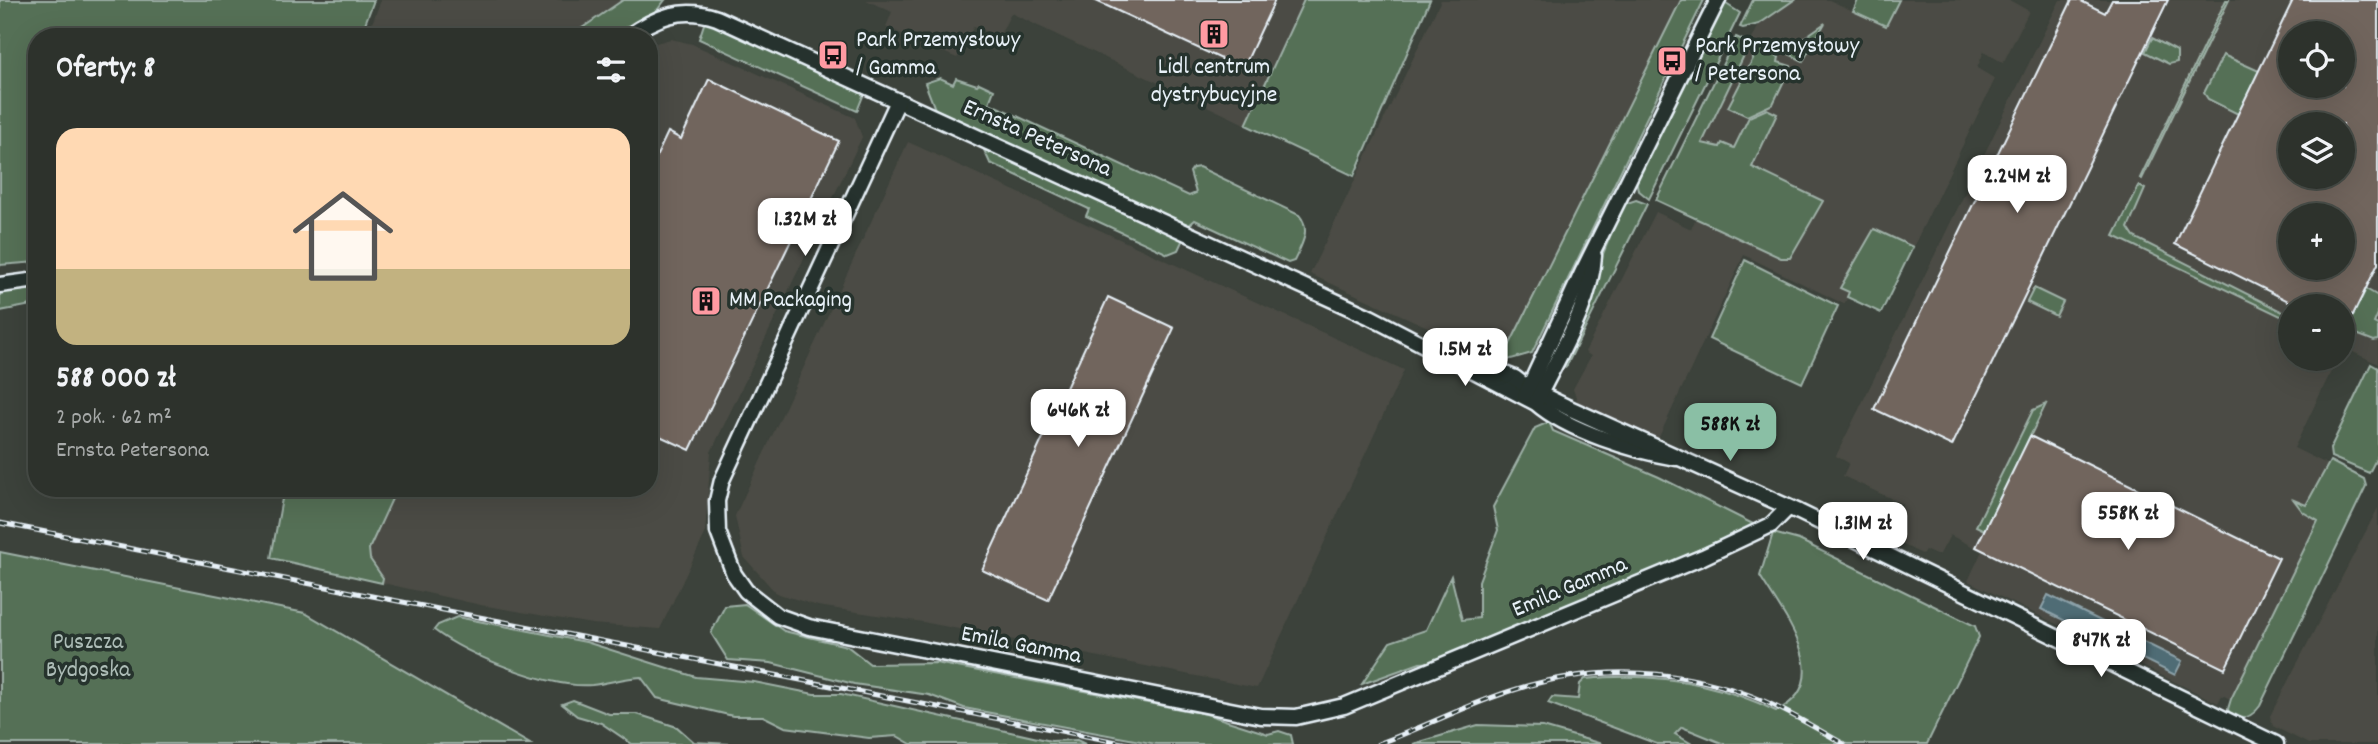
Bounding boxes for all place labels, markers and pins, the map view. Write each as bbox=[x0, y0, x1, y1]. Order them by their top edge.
building icon: Lidl centrum dystrybucyjne bbox=[1197, 17, 1231, 51]
place label: Park Przemysłowy / Gamma bbox=[856, 24, 1021, 86]
place label: Park Przemysłowy / Petersona bbox=[1695, 30, 1860, 92]
bus stop icon: Park Przemysłowy / Gamma bbox=[816, 38, 850, 72]
bus stop icon: Park Przemysłowy / Petersona bbox=[1655, 44, 1689, 78]
place label: Lidl centrum dystrybucyjne bbox=[1151, 51, 1277, 113]
pin: 2.24M zł bbox=[1945, 156, 2089, 215]
pin: 1.32M zł bbox=[733, 198, 877, 258]
building icon: MM Packaging bbox=[689, 284, 723, 318]
place label: MM Packaging bbox=[729, 284, 852, 318]
pin: 1.5M zł bbox=[1400, 328, 1530, 388]
pin: 646K zł bbox=[1013, 390, 1143, 449]
pin: 588K zł bbox=[1665, 404, 1795, 463]
pin: 558K zł bbox=[2063, 492, 2193, 552]
pin: 1.31M zł bbox=[1791, 503, 1935, 562]
pin: 847K zł bbox=[2036, 620, 2166, 679]

